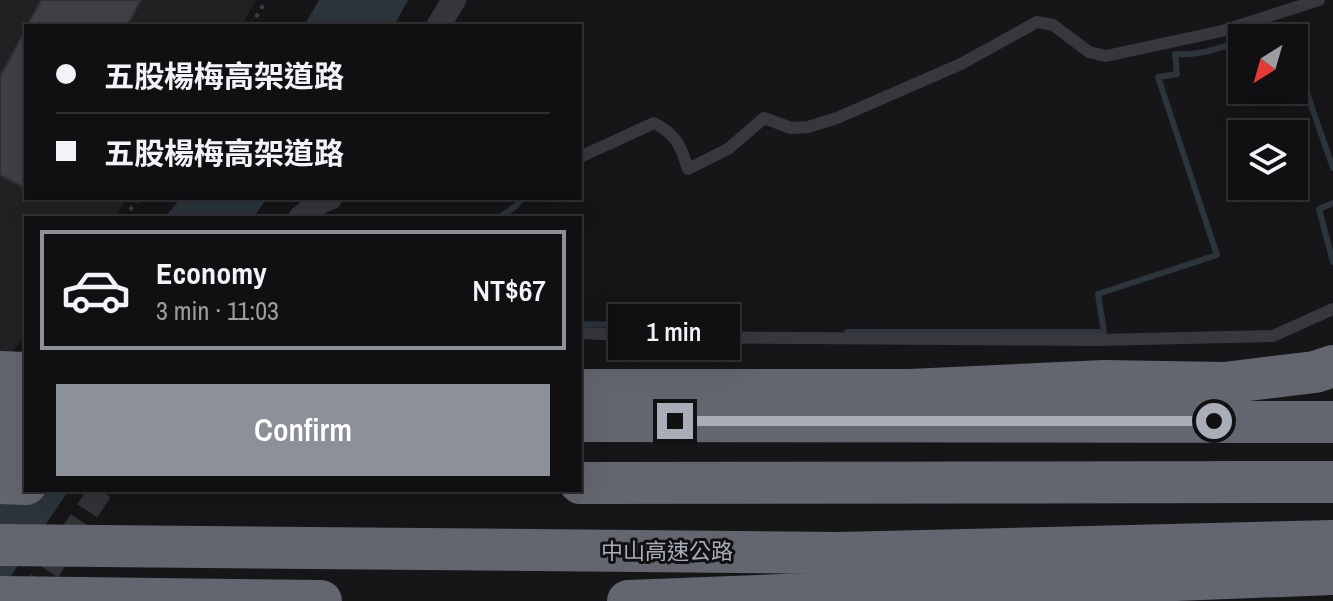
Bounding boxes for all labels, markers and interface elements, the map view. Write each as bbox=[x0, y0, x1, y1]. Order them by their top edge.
north arrow bbox=[1228, 24, 1308, 104]
map controls bbox=[1228, 24, 1308, 200]
text: 五股楊梅高架道路 bbox=[104, 56, 344, 96]
button: layers bbox=[1228, 120, 1308, 200]
text: 五股楊梅高架道路 bbox=[104, 133, 344, 173]
text: Economy bbox=[156, 253, 267, 293]
icon: car bbox=[60, 254, 132, 326]
text: NT$67 bbox=[472, 270, 546, 310]
text: 3 min · 11:03 bbox=[156, 293, 279, 328]
callout: 1 min bbox=[609, 305, 741, 361]
text: 1 min bbox=[647, 314, 701, 349]
button: Confirm bbox=[56, 384, 550, 476]
route end bbox=[657, 403, 693, 439]
route start bbox=[1196, 403, 1232, 439]
street label: 中山高速公路 bbox=[601, 536, 733, 566]

